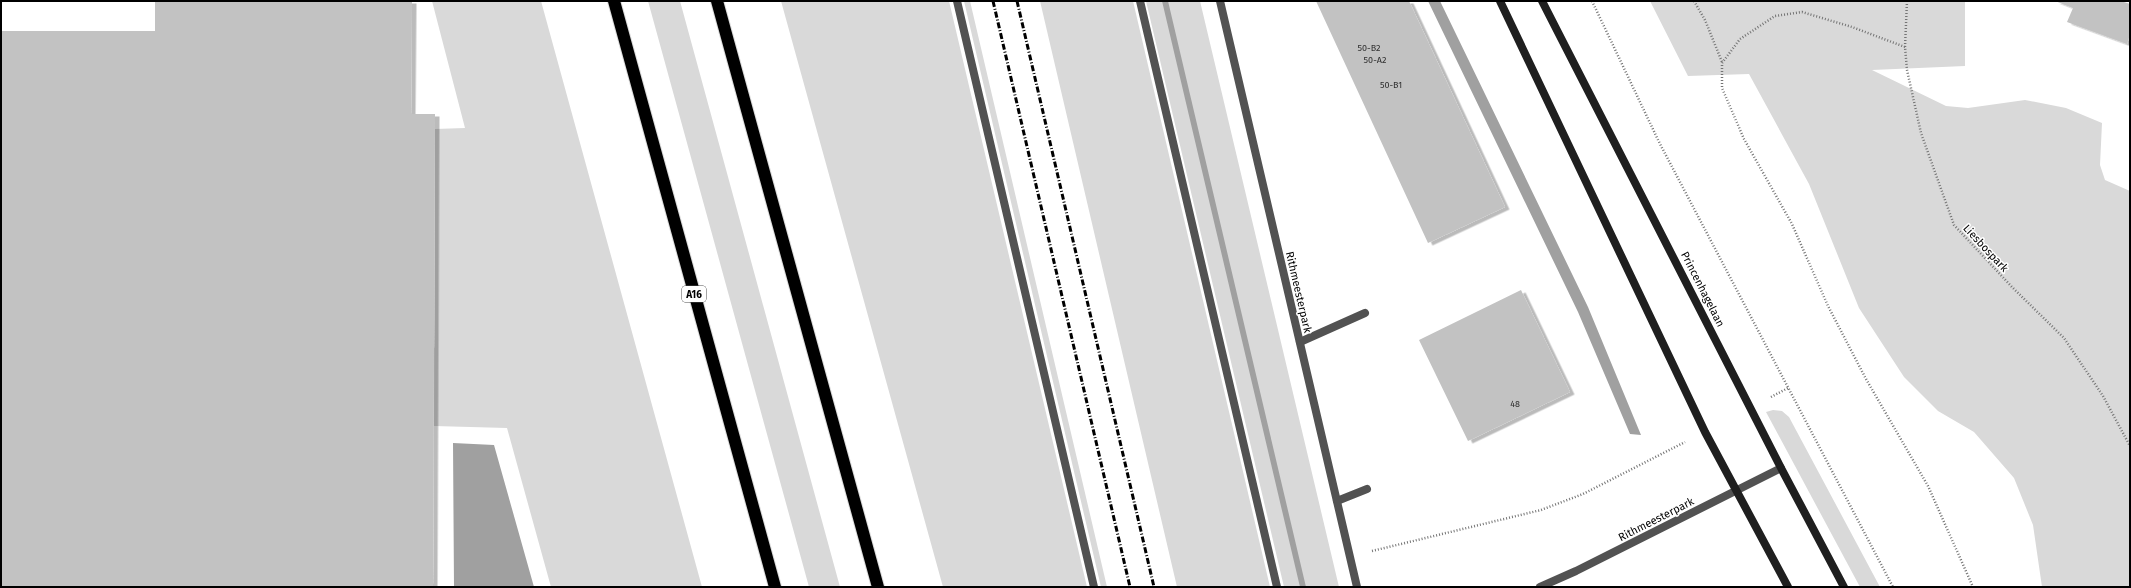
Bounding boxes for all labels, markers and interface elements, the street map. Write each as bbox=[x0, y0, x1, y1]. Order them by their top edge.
house number: 50-B2 bbox=[1358, 43, 1380, 53]
house number: 50-A2 bbox=[1364, 55, 1386, 65]
house number: 50-B1 bbox=[1380, 80, 1402, 90]
street label: Liesbospark bbox=[1960, 222, 2011, 275]
street label: Princenhagelaan bbox=[1678, 249, 1727, 329]
street label: Rithmeesterpark bbox=[1283, 250, 1314, 334]
road number: A16 bbox=[682, 286, 706, 302]
house number: 48 bbox=[1510, 399, 1520, 409]
street label: Rithmeesterpark bbox=[1616, 495, 1697, 544]

